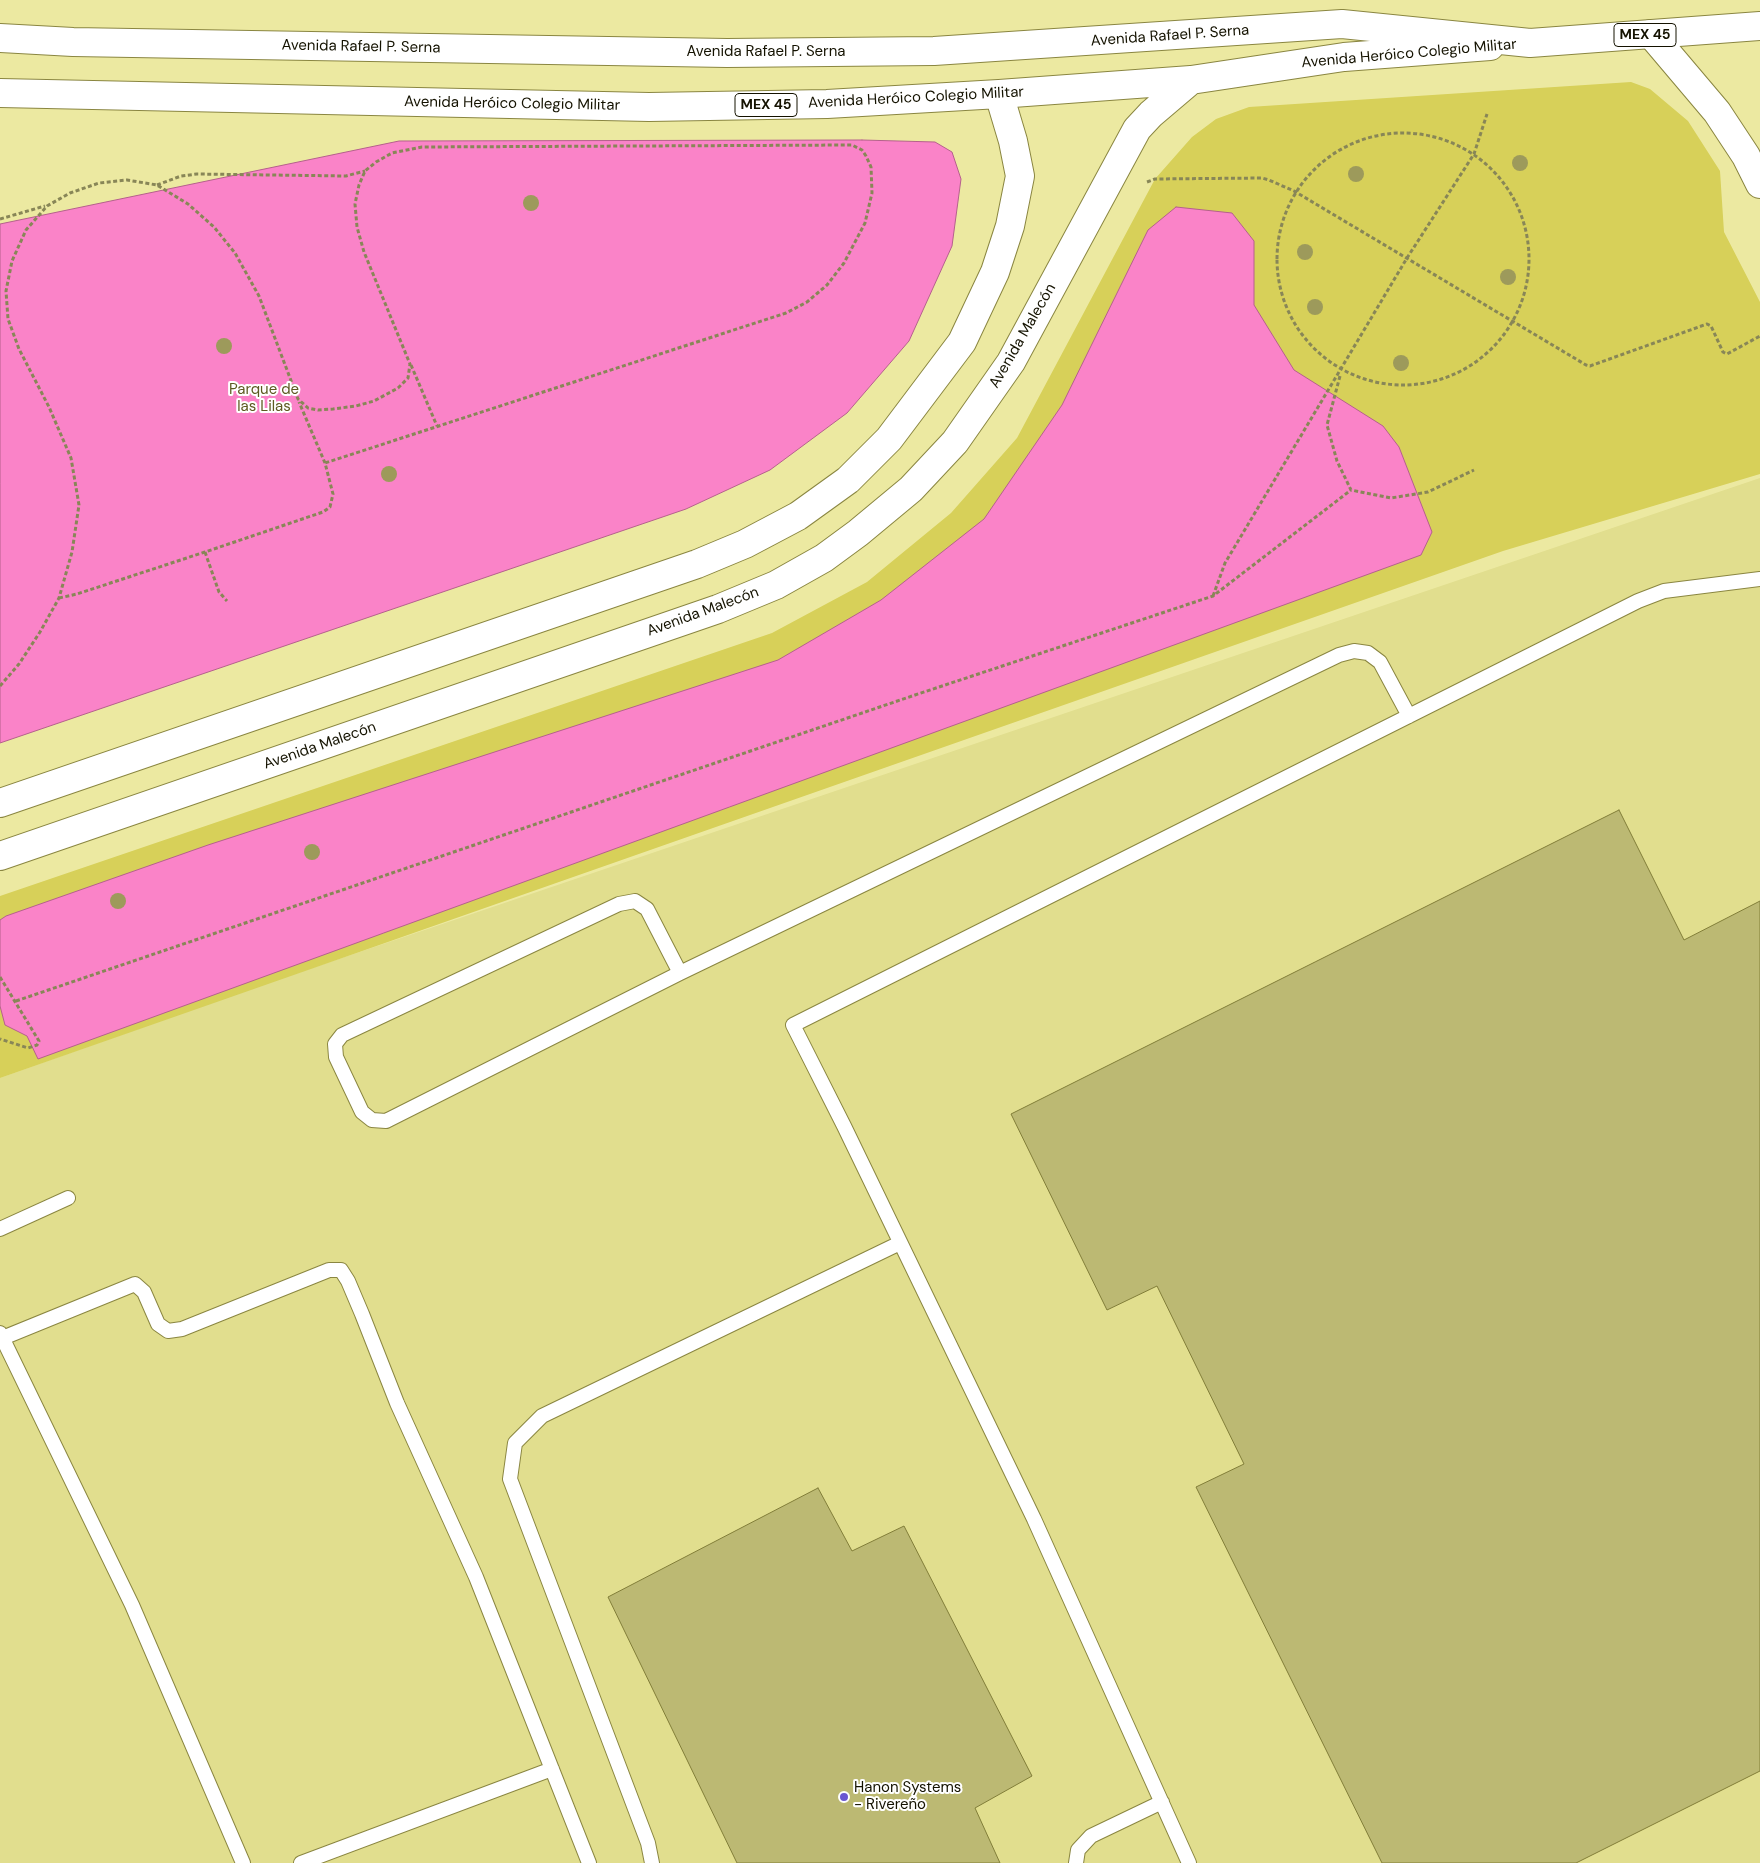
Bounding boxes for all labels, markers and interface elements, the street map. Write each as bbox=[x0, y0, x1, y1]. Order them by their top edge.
street label: Avenida Rafael P. Serna bbox=[1090, 21, 1250, 51]
road number: MEX 45 bbox=[1614, 24, 1676, 46]
street label: Avenida Heróico Colegio Militar bbox=[1301, 36, 1517, 72]
street label: Avenida Rafael P. Serna bbox=[281, 37, 441, 57]
street label: Avenida Rafael P. Serna bbox=[687, 43, 845, 61]
street label: Avenida Heróico Colegio Militar bbox=[808, 83, 1024, 113]
street label: Avenida Heróico Colegio Militar bbox=[404, 93, 620, 115]
road number: MEX 45 bbox=[735, 94, 797, 116]
street label: Avenida Malecón bbox=[986, 281, 1060, 391]
park label: Parque de las Lilas bbox=[229, 381, 299, 416]
street label: Avenida Malecón bbox=[645, 583, 761, 641]
street label: Avenida Malecón bbox=[261, 718, 379, 774]
place label: Hanon Systems - Rivereño bbox=[854, 1779, 961, 1814]
marker: Hanon Systems - Rivereño bbox=[838, 1791, 850, 1803]

